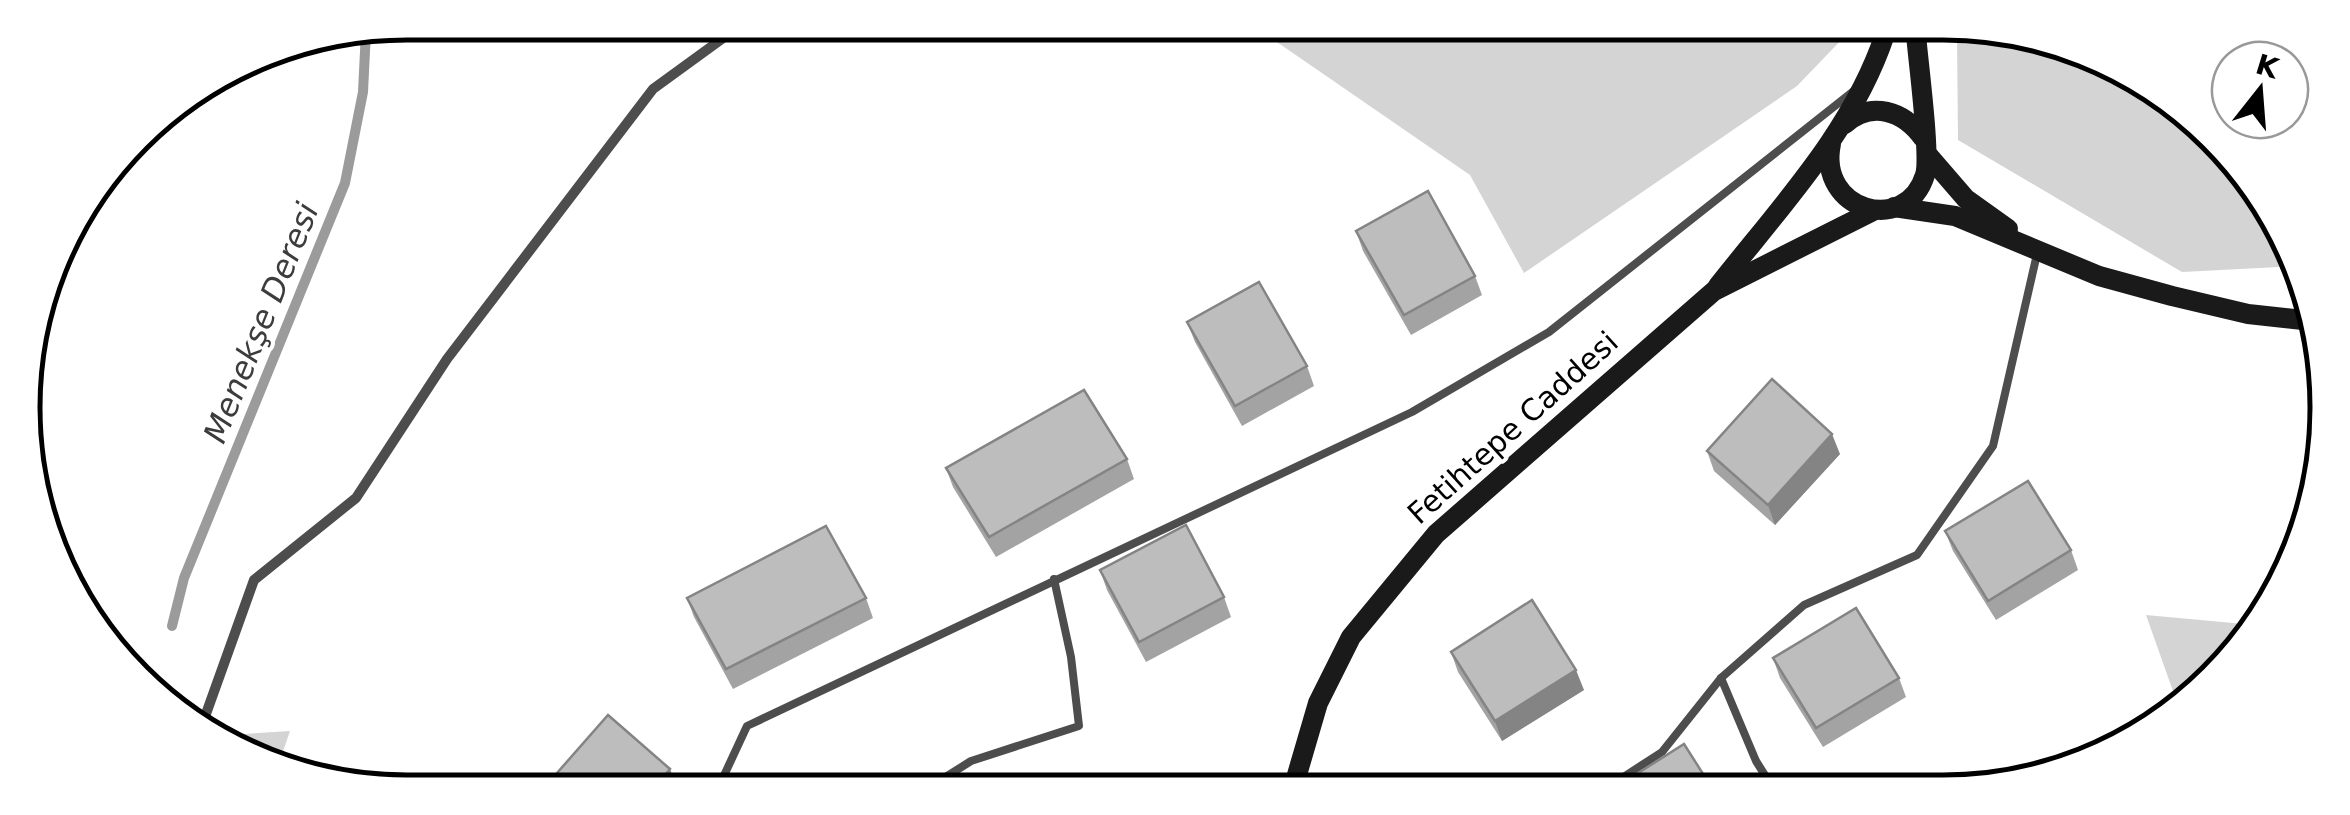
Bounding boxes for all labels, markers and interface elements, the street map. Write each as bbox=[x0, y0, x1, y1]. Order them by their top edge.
north arrow bbox=[2210, 40, 2310, 140]
text: K bbox=[2252, 48, 2284, 86]
water label: Menekşe Deresi bbox=[196, 198, 326, 448]
street label: Fetihtepe Caddesi bbox=[1401, 324, 1625, 531]

